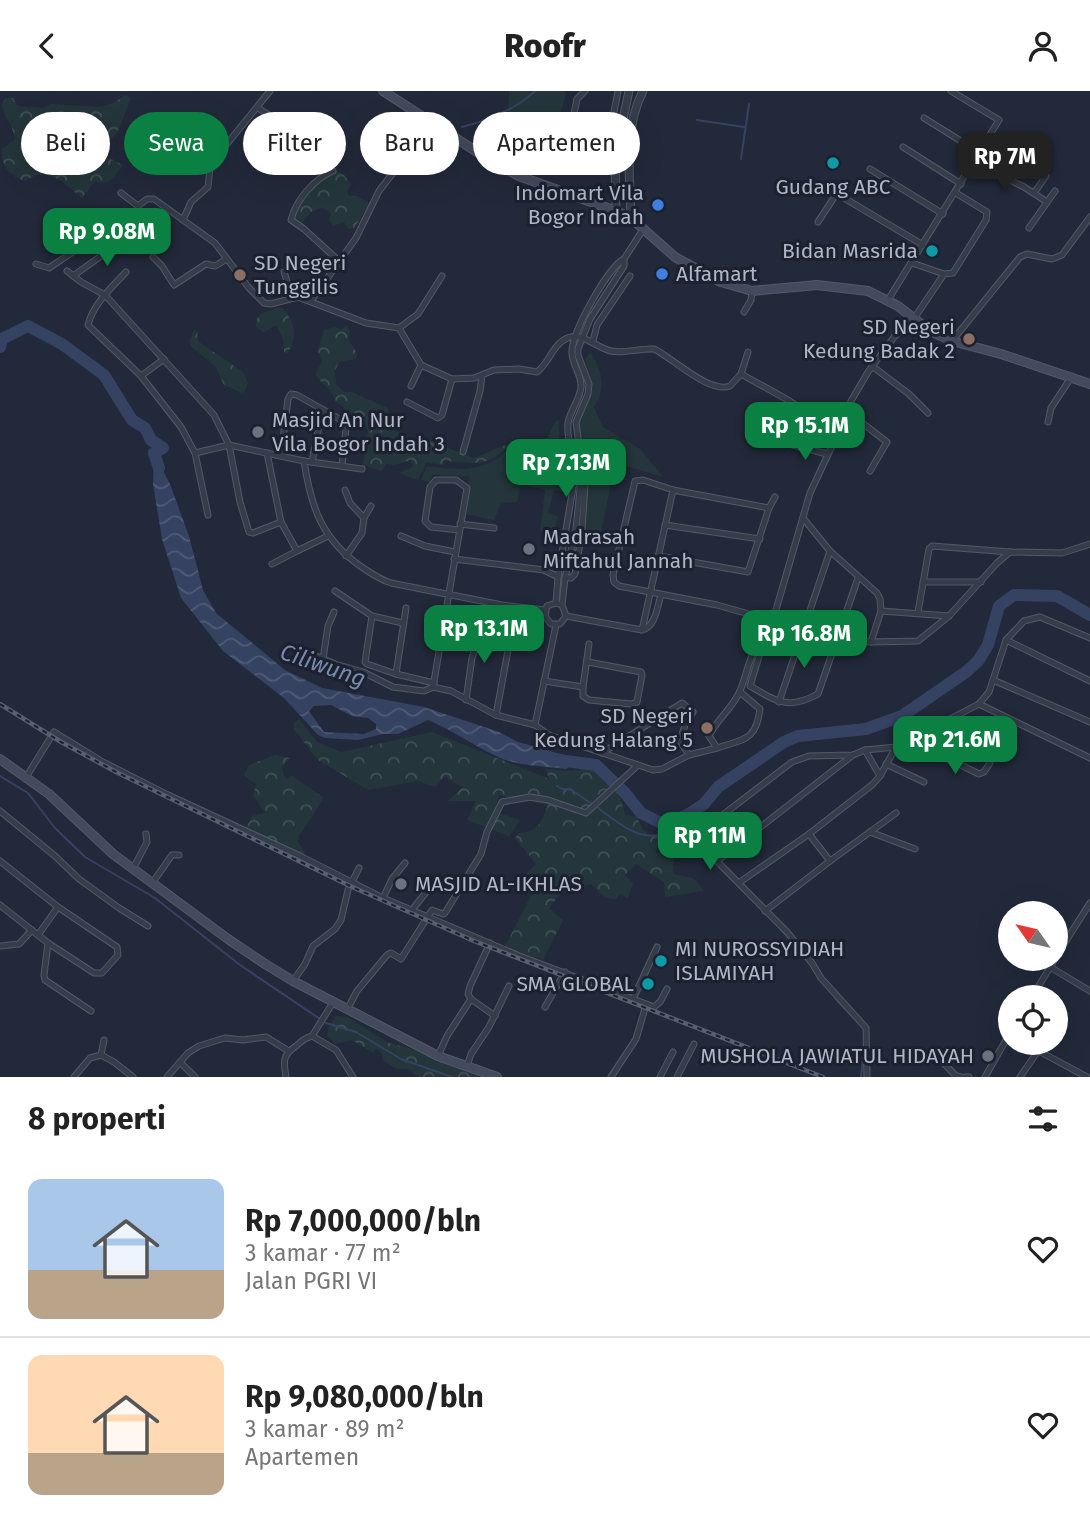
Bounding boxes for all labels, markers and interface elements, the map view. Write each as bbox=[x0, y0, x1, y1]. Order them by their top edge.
icon: back bbox=[28, 27, 66, 65]
text: Roofr bbox=[504, 27, 586, 65]
icon: person bbox=[1024, 27, 1062, 65]
chip: Beli bbox=[21, 112, 110, 175]
chip: Sewa bbox=[124, 112, 229, 175]
chip: Filter bbox=[243, 112, 346, 175]
chip: Baru bbox=[360, 112, 459, 175]
chip: Apartemen bbox=[473, 112, 640, 175]
pin: Rp 7M bbox=[956, 133, 1054, 193]
text: Rp 7M bbox=[974, 142, 1036, 170]
marker: Gudang ABC bbox=[825, 155, 841, 171]
place label: Gudang ABC bbox=[776, 174, 891, 200]
place label: Indomart Vila Bogor Indah bbox=[515, 180, 644, 230]
marker: Indomart Vila Bogor Indah bbox=[650, 197, 666, 213]
pin: Rp 9.08M bbox=[35, 209, 179, 268]
text: Rp 9.08M bbox=[59, 217, 155, 245]
place label: Bidan Masrida bbox=[782, 238, 918, 264]
marker: Bidan Masrida bbox=[924, 243, 940, 259]
place label: SD Negeri Tunggilis bbox=[254, 250, 346, 300]
place label: Alfamart bbox=[676, 261, 758, 287]
marker: Alfamart bbox=[654, 266, 670, 282]
marker: SD Negeri Tunggilis bbox=[232, 267, 248, 283]
place label: SD Negeri Kedung Badak 2 bbox=[803, 314, 955, 364]
marker: SD Negeri Kedung Badak 2 bbox=[961, 331, 977, 347]
pin: Rp 15.1M bbox=[733, 403, 877, 462]
place label: Masjid An Nur Vila Bogor Indah 3 bbox=[272, 407, 445, 457]
text: Rp 15.1M bbox=[761, 411, 849, 439]
marker: Masjid An Nur Vila Bogor Indah 3 bbox=[250, 424, 266, 440]
pin: Rp 7.13M bbox=[494, 439, 638, 499]
text: Rp 7.13M bbox=[522, 448, 610, 476]
place label: Madrasah Miftahul Jannah bbox=[543, 524, 694, 574]
marker: Madrasah Miftahul Jannah bbox=[521, 541, 537, 557]
pin: Rp 13.1M bbox=[412, 605, 556, 665]
pin: Rp 16.8M bbox=[732, 611, 876, 670]
text: Rp 13.1M bbox=[440, 614, 528, 642]
text: Rp 16.8M bbox=[757, 619, 851, 647]
water label: Ciliwung bbox=[277, 637, 369, 693]
place label: SD Negeri Kedung Halang 5 bbox=[534, 703, 693, 753]
pin: Rp 21.6M bbox=[883, 717, 1027, 776]
marker: SD Negeri Kedung Halang 5 bbox=[699, 720, 715, 736]
text: Rp 21.6M bbox=[909, 725, 1001, 753]
pin: Rp 11M bbox=[653, 813, 767, 872]
text: Rp 11M bbox=[674, 821, 746, 849]
place label: MASJID AL-IKHLAS bbox=[415, 871, 582, 897]
marker: MASJID AL-IKHLAS bbox=[393, 876, 409, 892]
north arrow bbox=[998, 901, 1068, 971]
map controls bbox=[998, 901, 1068, 1055]
place label: MI NUROSSYIDIAH ISLAMIYAH bbox=[675, 936, 844, 986]
marker: MI NUROSSYIDIAH ISLAMIYAH bbox=[653, 953, 669, 969]
place label: SMA GLOBAL bbox=[516, 971, 635, 997]
marker: SMA GLOBAL bbox=[640, 976, 656, 992]
button: locate bbox=[998, 985, 1068, 1055]
place label: MUSHOLA JAWIATUL HIDAYAH bbox=[700, 1043, 974, 1069]
marker: MUSHOLA JAWIATUL HIDAYAH bbox=[980, 1048, 996, 1064]
icon: filters bbox=[1024, 1100, 1062, 1138]
text: 8 properti bbox=[28, 1101, 166, 1137]
text: Rp 7,000,000/bln bbox=[245, 1203, 481, 1239]
icon: home bbox=[84, 1207, 168, 1291]
icon: heart bbox=[1024, 1230, 1062, 1268]
text: 3 kamar · 77 m² bbox=[245, 1239, 401, 1267]
text: Jalan PGRI VI bbox=[245, 1267, 377, 1295]
text: Rp 9,080,000/bln bbox=[245, 1379, 484, 1415]
icon: home bbox=[84, 1383, 168, 1467]
icon: heart bbox=[1024, 1406, 1062, 1444]
text: 3 kamar · 89 m² bbox=[245, 1415, 405, 1443]
text: Apartemen bbox=[245, 1443, 359, 1471]

